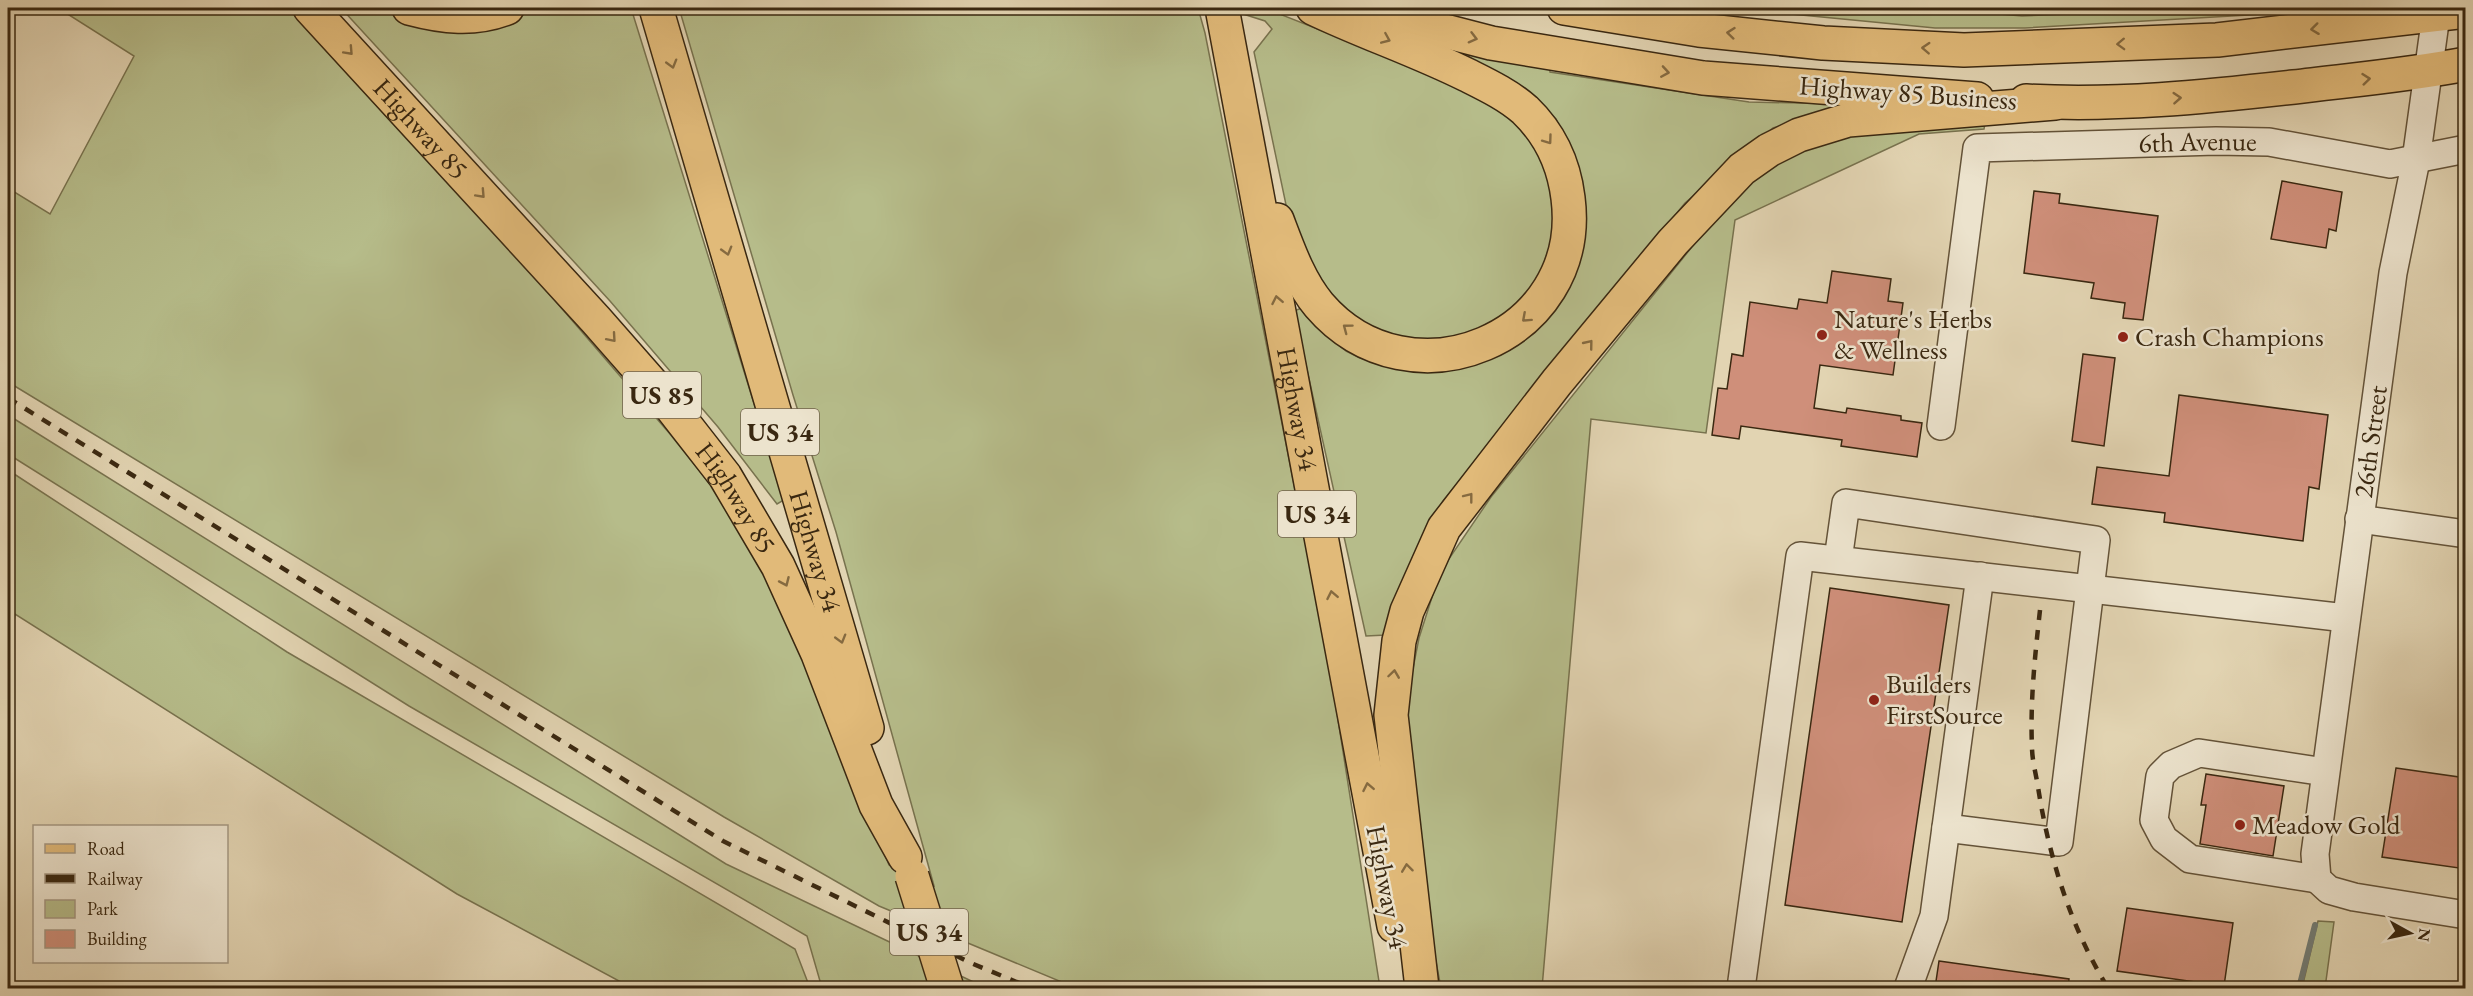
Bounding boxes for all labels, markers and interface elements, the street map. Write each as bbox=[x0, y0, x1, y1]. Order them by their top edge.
one-way arrow bbox=[2310, 22, 2320, 34]
one-way arrow bbox=[1727, 27, 1736, 40]
one-way arrow bbox=[1468, 31, 1478, 44]
one-way arrow bbox=[1379, 32, 1390, 44]
one-way arrow bbox=[2116, 37, 2125, 50]
one-way arrow bbox=[1921, 42, 1930, 55]
one-way arrow bbox=[342, 44, 353, 54]
one-way arrow bbox=[665, 58, 677, 69]
one-way arrow bbox=[1660, 65, 1670, 78]
street label: Highway 85 Business bbox=[1798, 67, 2018, 118]
street label: Highway 85 bbox=[366, 71, 476, 187]
one-way arrow bbox=[2361, 73, 2370, 85]
one-way arrow bbox=[2172, 91, 2181, 104]
street label: 6th Avenue bbox=[2138, 123, 2257, 160]
one-way arrow bbox=[1541, 134, 1552, 145]
one-way arrow bbox=[474, 188, 485, 198]
one-way arrow bbox=[720, 245, 732, 256]
one-way arrow bbox=[1271, 295, 1284, 305]
place label: Nature's Herbs & Wellness bbox=[1834, 301, 1992, 367]
one-way arrow bbox=[1522, 311, 1533, 322]
place label: Crash Champions bbox=[2135, 319, 2324, 354]
one-way arrow bbox=[1343, 325, 1354, 336]
marker: Nature's Herbs & Wellness bbox=[1815, 328, 1829, 342]
marker: Crash Champions bbox=[2116, 330, 2130, 344]
one-way arrow bbox=[605, 332, 616, 342]
one-way arrow bbox=[1582, 339, 1593, 350]
street label: Highway 34 bbox=[1269, 344, 1327, 475]
road number: US 85 bbox=[623, 372, 701, 418]
street label: 26th Street bbox=[2345, 383, 2395, 500]
road number: US 34 bbox=[741, 409, 819, 455]
street label: Highway 85 bbox=[688, 435, 785, 559]
street label: Highway 34 bbox=[781, 486, 850, 617]
road number: US 34 bbox=[1278, 491, 1356, 537]
one-way arrow bbox=[1461, 493, 1472, 504]
one-way arrow bbox=[778, 576, 790, 587]
one-way arrow bbox=[1326, 590, 1339, 600]
one-way arrow bbox=[834, 633, 846, 644]
place label: Builders FirstSource bbox=[1886, 666, 2003, 732]
one-way arrow bbox=[1388, 670, 1400, 679]
marker: Builders FirstSource bbox=[1867, 693, 1881, 707]
one-way arrow bbox=[1362, 782, 1375, 792]
place label: Meadow Gold bbox=[2252, 807, 2401, 842]
marker: Meadow Gold bbox=[2233, 818, 2247, 832]
street label: Highway 34 bbox=[1358, 822, 1417, 953]
legend bbox=[33, 825, 228, 963]
text: Road bbox=[87, 837, 126, 860]
one-way arrow bbox=[1402, 863, 1414, 873]
text: Railway bbox=[87, 867, 143, 890]
text: Park bbox=[87, 897, 118, 920]
north arrow bbox=[2380, 903, 2440, 963]
road number: US 34 bbox=[890, 909, 968, 955]
text: Building bbox=[87, 927, 147, 950]
text: N bbox=[2413, 927, 2436, 943]

